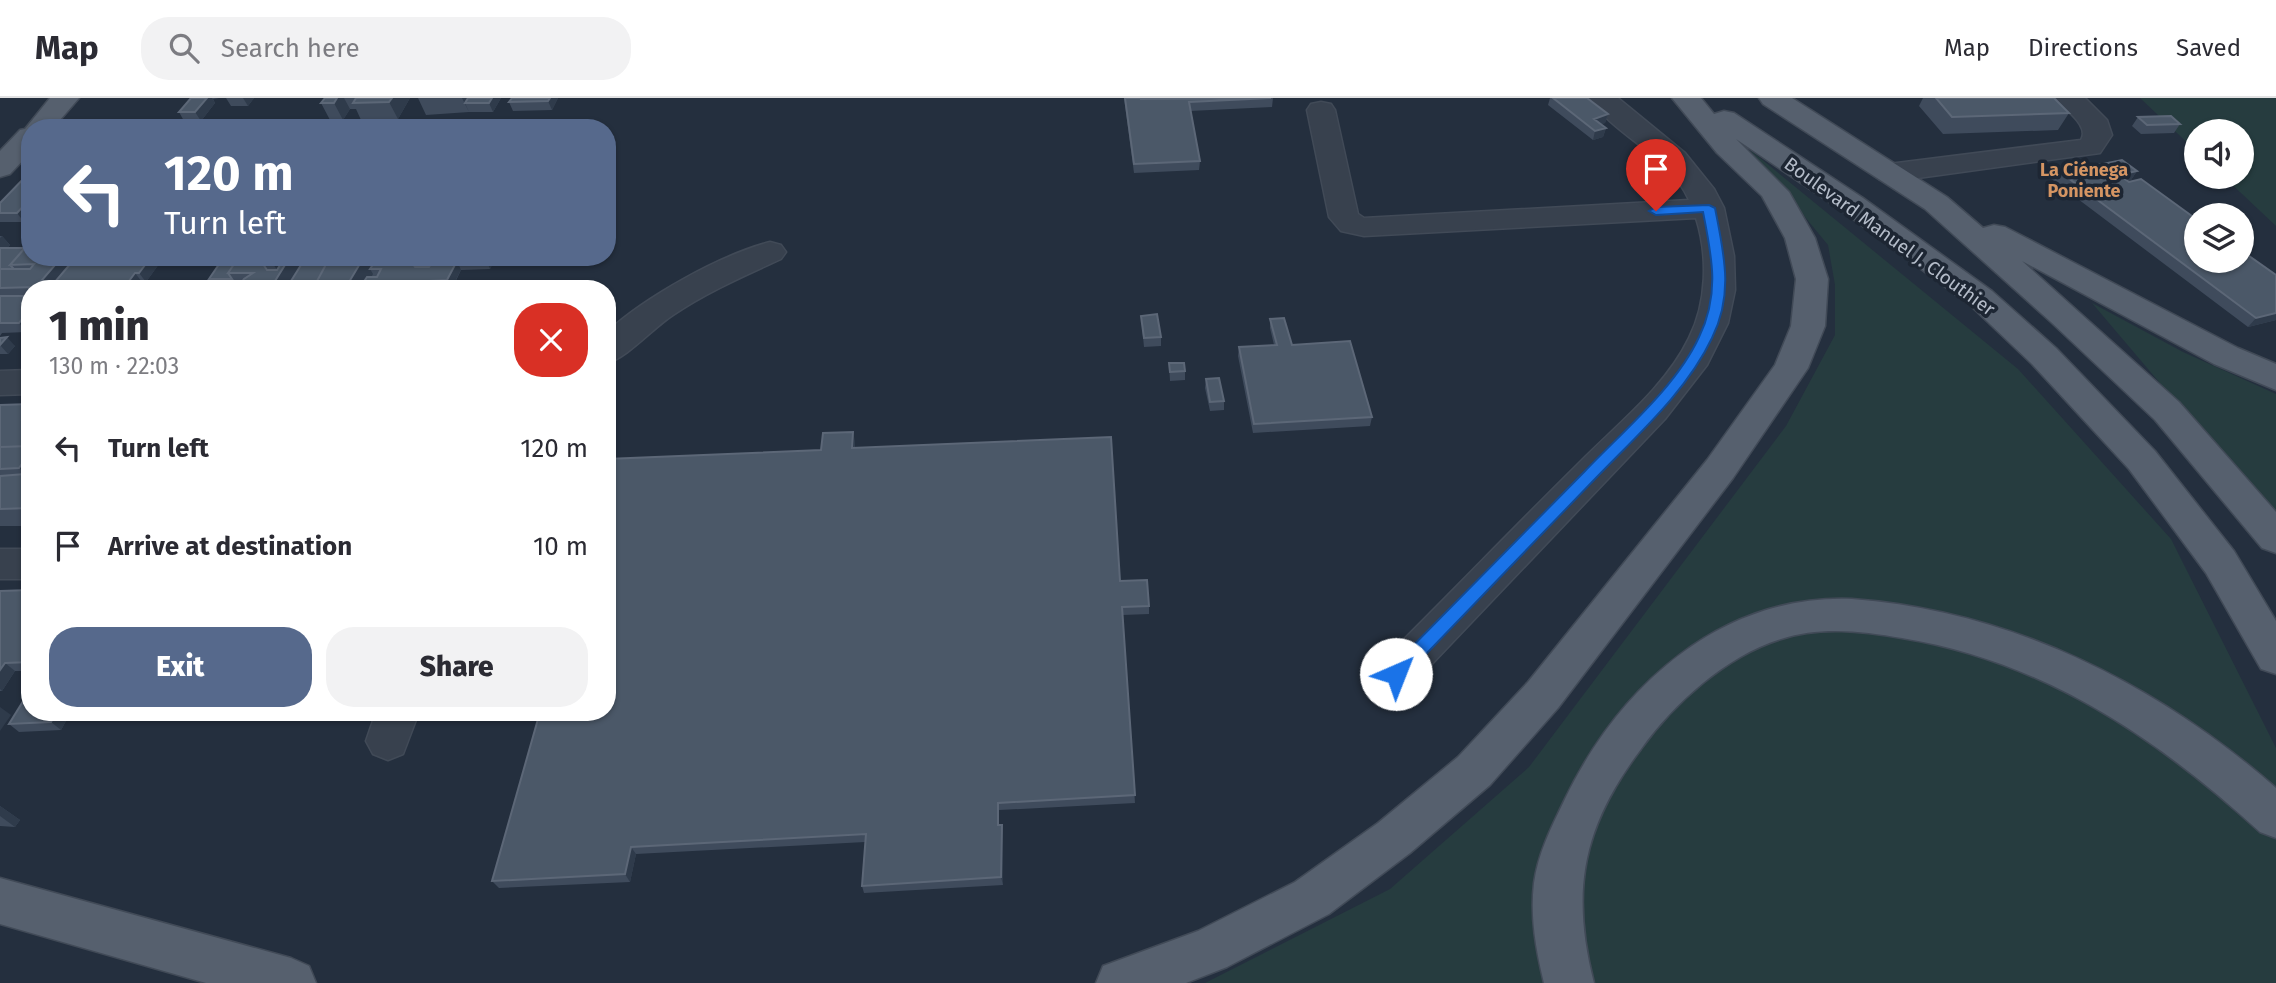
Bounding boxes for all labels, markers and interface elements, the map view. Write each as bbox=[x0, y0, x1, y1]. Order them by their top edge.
search box bbox=[141, 17, 631, 80]
text: Map bbox=[35, 28, 99, 68]
icon: search bbox=[165, 29, 203, 67]
text: Search here bbox=[221, 33, 360, 64]
text: Map bbox=[1944, 34, 1990, 62]
text: Directions bbox=[2028, 34, 2138, 62]
text: Saved bbox=[2176, 34, 2241, 62]
map controls bbox=[2184, 119, 2254, 273]
button: sound bbox=[2184, 119, 2254, 189]
pin bbox=[1626, 139, 1686, 211]
text: 120 m bbox=[164, 144, 294, 203]
icon: left bbox=[49, 147, 140, 238]
icon: arrive bbox=[1637, 150, 1675, 188]
street label: Boulevard Manuel J. Clouthier bbox=[1780, 152, 2000, 321]
district label: La Ciénega Poniente bbox=[2040, 159, 2128, 202]
button: layers bbox=[2184, 203, 2254, 273]
text: Turn left bbox=[164, 204, 286, 242]
text: 1 min bbox=[49, 301, 150, 351]
button: close bbox=[514, 303, 588, 377]
text: 130 m · 22:03 bbox=[49, 352, 179, 380]
icon: left bbox=[49, 429, 87, 467]
text: Turn left bbox=[108, 433, 209, 464]
text: 120 m bbox=[520, 433, 588, 464]
icon: arrive bbox=[49, 527, 87, 565]
text: Arrive at destination bbox=[108, 531, 352, 562]
text: 10 m bbox=[533, 531, 588, 562]
button: Exit bbox=[49, 627, 312, 707]
button: Share bbox=[326, 627, 588, 707]
position arrow bbox=[1359, 637, 1433, 711]

